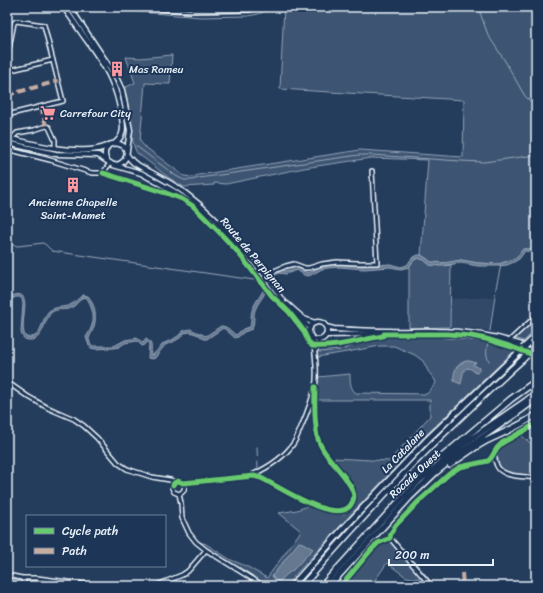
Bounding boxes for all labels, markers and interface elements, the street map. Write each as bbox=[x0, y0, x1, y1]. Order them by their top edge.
building icon: Mas Romeu bbox=[108, 60, 126, 78]
place label: Mas Romeu bbox=[129, 60, 183, 79]
supermarket icon: Carrefour City bbox=[39, 104, 57, 122]
place label: Carrefour City bbox=[60, 104, 131, 123]
building icon: Ancienne Chapelle Saint-Mamet bbox=[64, 176, 82, 194]
place label: Ancienne Chapelle Saint-Mamet bbox=[28, 193, 118, 225]
street label: Route de Perpignan bbox=[215, 213, 291, 297]
street label: La Catalane bbox=[377, 424, 430, 478]
street label: Rocade Ouest bbox=[385, 445, 445, 503]
legend bbox=[26, 515, 166, 567]
text: Cycle path bbox=[62, 520, 118, 542]
text: Path bbox=[62, 540, 87, 562]
scale bar bbox=[389, 541, 493, 567]
text: 200 m bbox=[395, 544, 429, 566]

